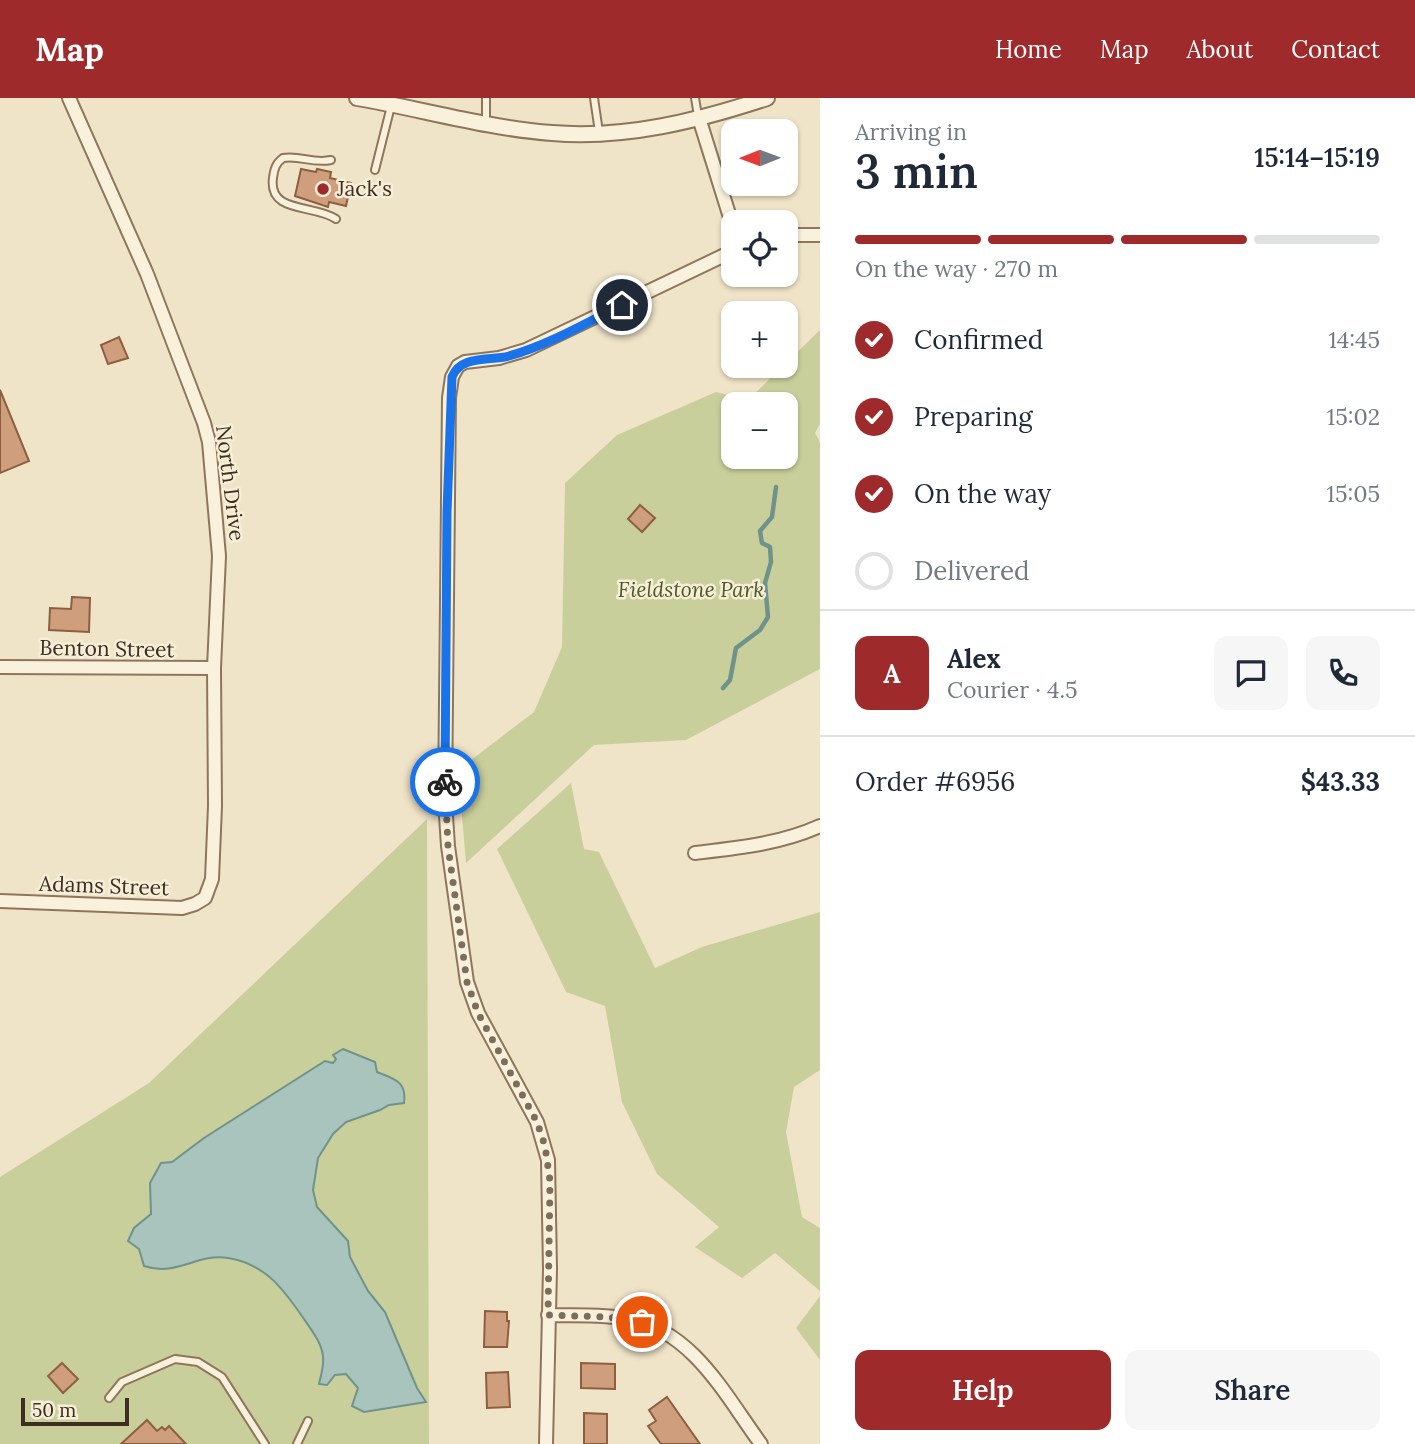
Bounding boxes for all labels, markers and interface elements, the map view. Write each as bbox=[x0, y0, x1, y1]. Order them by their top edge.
text: Map bbox=[35, 28, 104, 70]
text: Home bbox=[995, 34, 1062, 65]
text: Map bbox=[1100, 34, 1149, 65]
text: About bbox=[1187, 34, 1253, 65]
text: Contact bbox=[1291, 34, 1380, 65]
text: Arriving in bbox=[855, 117, 967, 146]
north arrow bbox=[721, 119, 798, 196]
map controls bbox=[721, 119, 798, 469]
text: 15:14–15:19 bbox=[1254, 141, 1380, 174]
text: 3 min bbox=[855, 142, 978, 201]
place label: Jack's bbox=[336, 175, 392, 202]
marker: Jack's bbox=[315, 181, 331, 197]
button: locate bbox=[721, 210, 798, 287]
text: On the way · 270 m bbox=[855, 254, 1058, 283]
pin bbox=[592, 275, 652, 335]
icon: home bbox=[603, 286, 641, 324]
button: + bbox=[721, 301, 798, 378]
icon: check bbox=[855, 321, 893, 359]
text: Confirmed bbox=[914, 323, 1043, 356]
text: 14:45 bbox=[1328, 325, 1380, 354]
button: − bbox=[721, 392, 798, 469]
icon: check bbox=[855, 398, 893, 436]
text: Preparing bbox=[914, 400, 1033, 433]
text: 15:02 bbox=[1327, 402, 1380, 431]
street label: North Drive bbox=[210, 424, 251, 542]
icon: check bbox=[855, 475, 893, 513]
text: On the way bbox=[914, 477, 1051, 510]
text: 15:05 bbox=[1327, 479, 1380, 508]
text: Delivered bbox=[914, 554, 1030, 587]
park label: Fieldstone Park bbox=[618, 576, 764, 603]
street label: Benton Street bbox=[39, 634, 176, 663]
button: chat bbox=[1214, 636, 1288, 710]
button: phone bbox=[1306, 636, 1380, 710]
text: Alex bbox=[947, 642, 1001, 675]
text: A bbox=[883, 657, 901, 690]
text: Courier · 4.5 bbox=[947, 675, 1078, 704]
courier bbox=[410, 747, 480, 817]
icon: bike bbox=[426, 763, 464, 801]
text: Order #6956 bbox=[855, 765, 1015, 798]
text: $43.33 bbox=[1301, 765, 1380, 798]
street label: Adams Street bbox=[38, 870, 170, 901]
pin bbox=[612, 1292, 672, 1352]
icon: bag bbox=[623, 1303, 661, 1341]
button: Help bbox=[855, 1350, 1111, 1430]
button: Share bbox=[1125, 1350, 1380, 1430]
scale bar bbox=[21, 1395, 130, 1427]
text: 50 m bbox=[32, 1398, 76, 1422]

